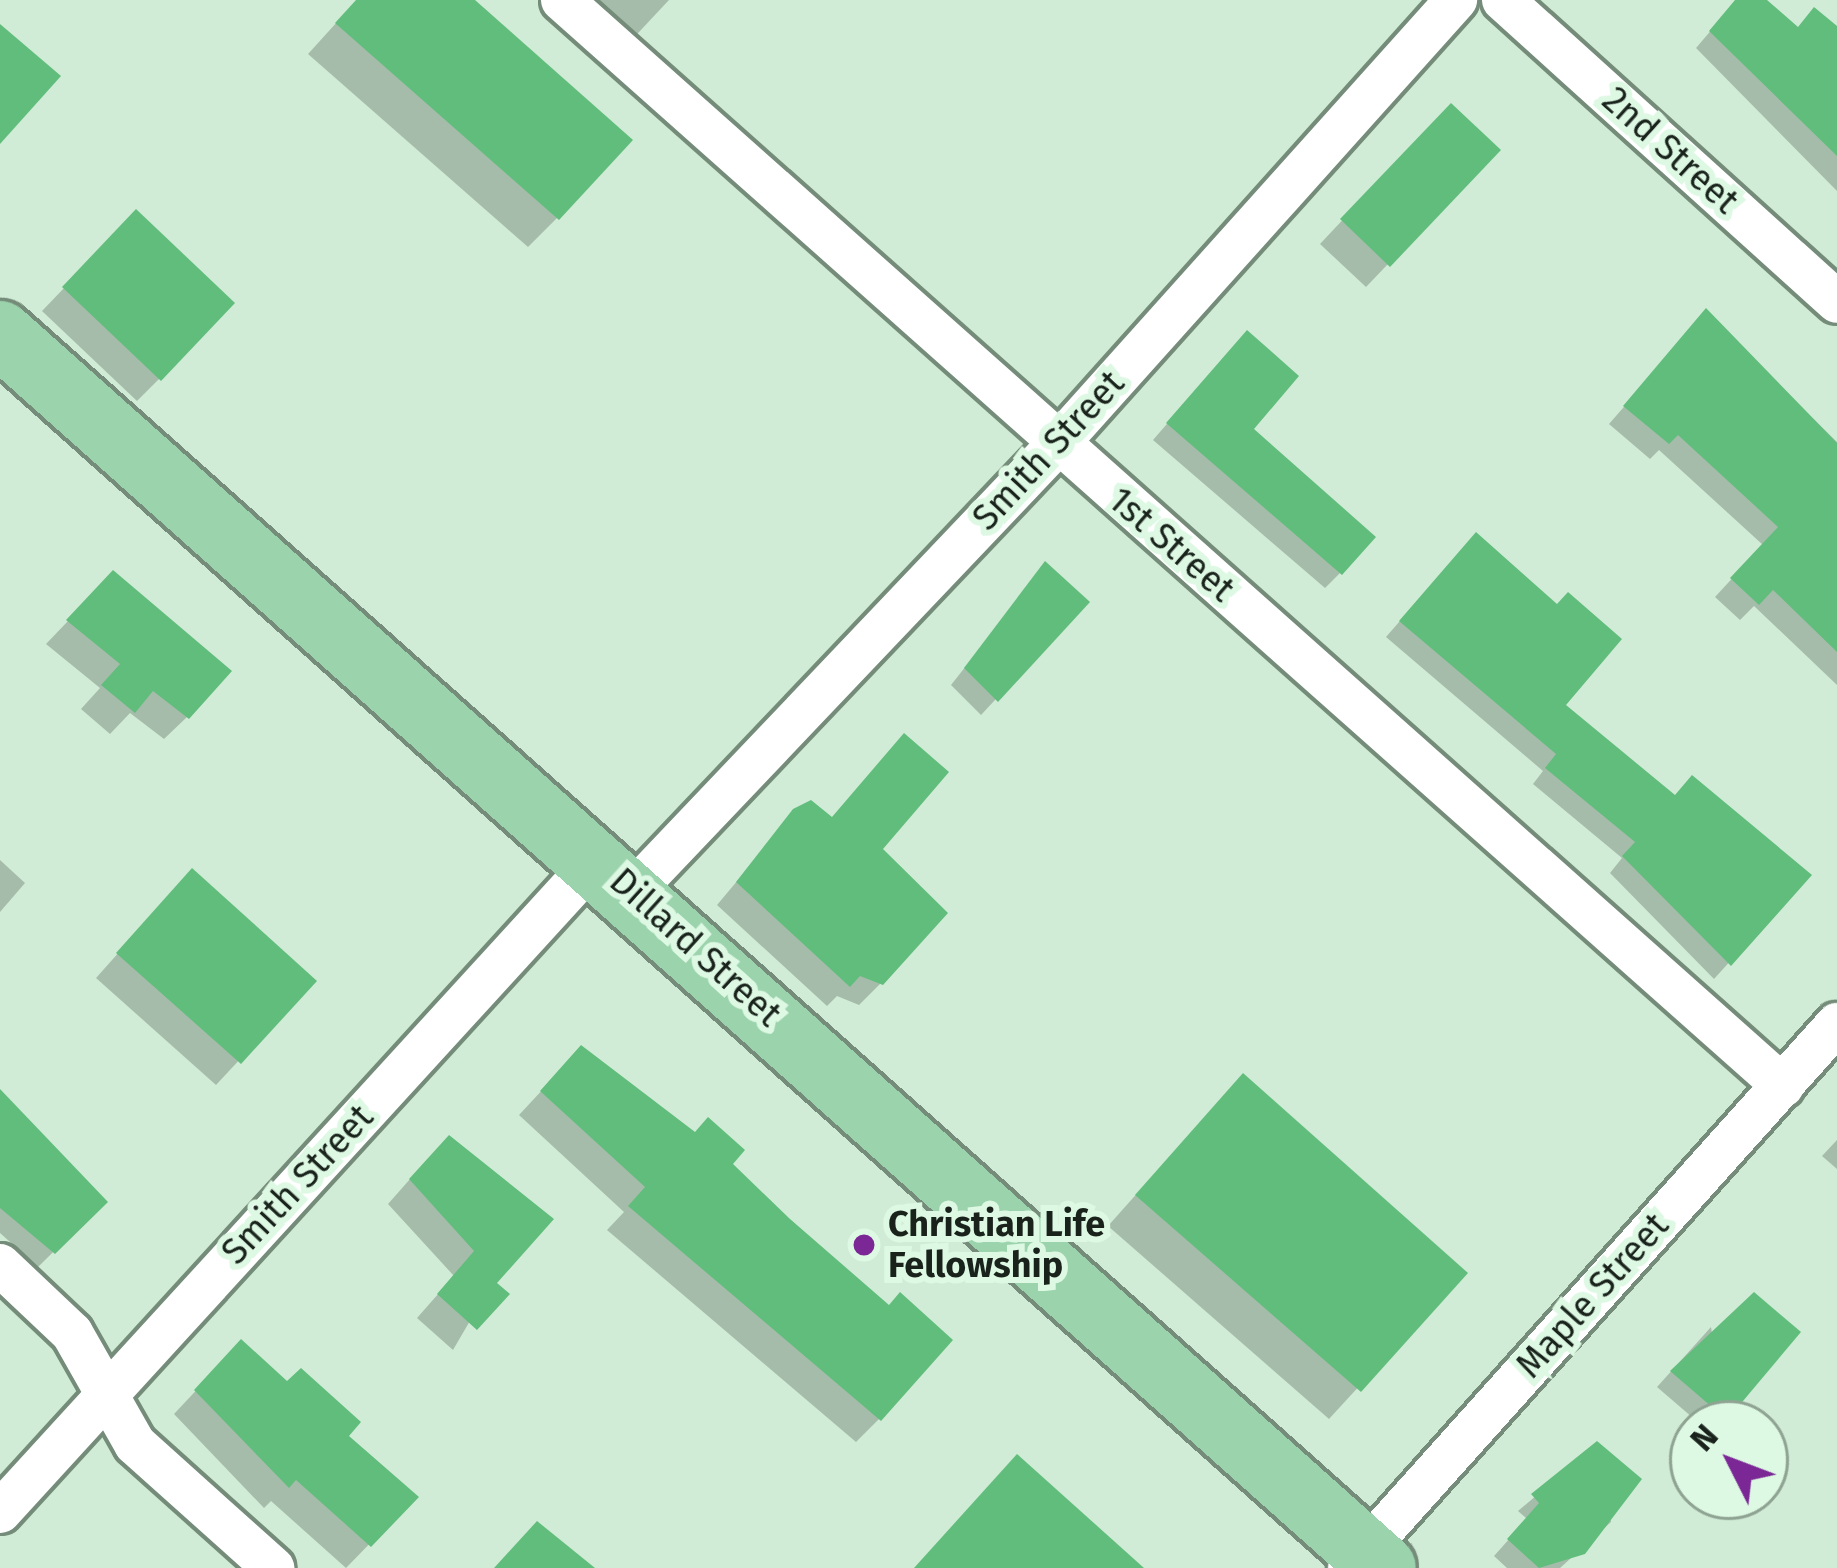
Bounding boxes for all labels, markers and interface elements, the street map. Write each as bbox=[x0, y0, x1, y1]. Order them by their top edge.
street label: 2nd Street bbox=[1593, 79, 1747, 223]
street label: Smith Street bbox=[964, 362, 1134, 540]
street label: 1st Street bbox=[1099, 479, 1243, 611]
street label: Dillard Street bbox=[601, 860, 789, 1036]
street label: Smith Street bbox=[213, 1096, 383, 1274]
place label: Christian Life Fellowship bbox=[888, 1202, 1105, 1287]
street label: Maple Street bbox=[1508, 1205, 1678, 1387]
marker: Christian Life Fellowship bbox=[851, 1232, 877, 1258]
north arrow bbox=[1669, 1400, 1789, 1520]
text: N bbox=[1682, 1416, 1727, 1459]

